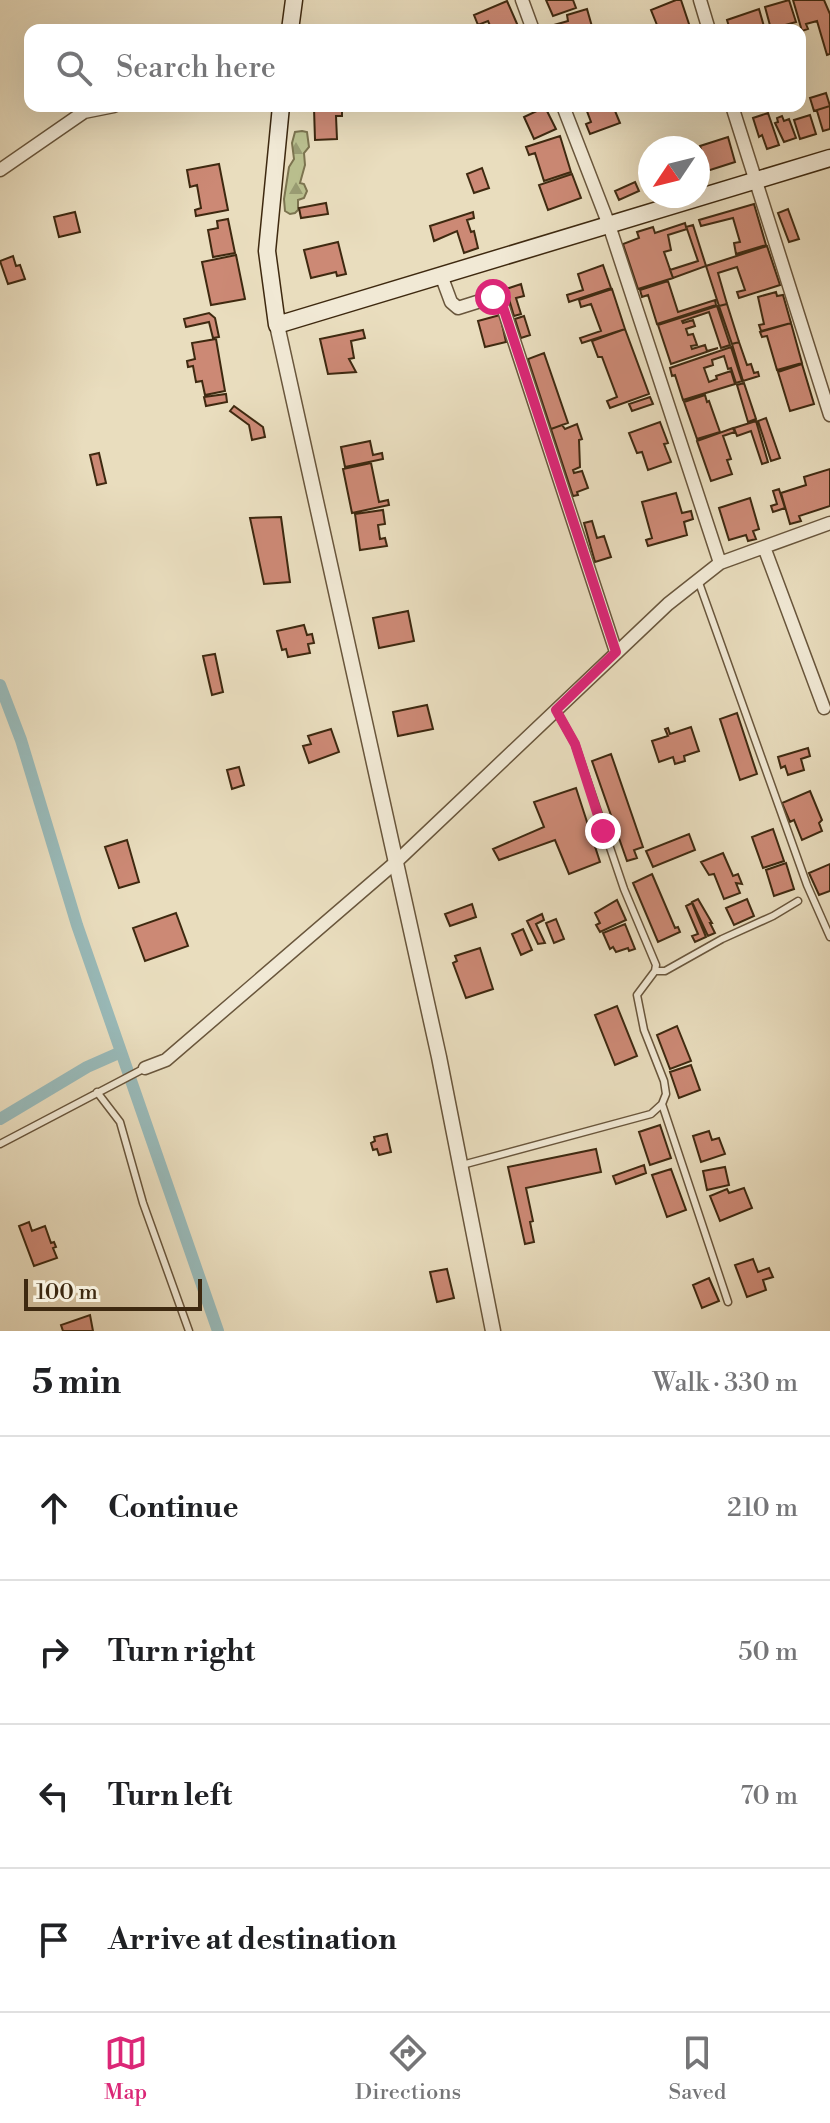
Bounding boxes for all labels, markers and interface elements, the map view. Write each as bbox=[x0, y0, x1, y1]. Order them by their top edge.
search box bbox=[24, 24, 806, 112]
icon: search bbox=[52, 46, 96, 90]
text: Search here bbox=[116, 49, 276, 87]
north arrow bbox=[638, 136, 710, 208]
route start bbox=[475, 279, 511, 315]
route end bbox=[585, 813, 621, 849]
scale bar bbox=[24, 1275, 202, 1311]
text: 100 m bbox=[36, 1279, 98, 1306]
text: 5 min bbox=[32, 1362, 121, 1404]
text: Walk · 330 m bbox=[653, 1367, 798, 1399]
icon: ahead bbox=[32, 1486, 76, 1530]
text: Continue bbox=[108, 1489, 239, 1527]
text: 210 m bbox=[727, 1492, 798, 1524]
icon: right bbox=[32, 1630, 76, 1674]
text: Turn right bbox=[108, 1633, 255, 1671]
text: 50 m bbox=[738, 1636, 798, 1668]
icon: left bbox=[32, 1774, 76, 1818]
text: Turn left bbox=[108, 1777, 232, 1815]
text: 70 m bbox=[740, 1780, 798, 1812]
icon: arrive bbox=[32, 1918, 76, 1962]
text: Arrive at destination bbox=[108, 1921, 397, 1959]
tab: Map bbox=[104, 2031, 148, 2106]
tab: Directions bbox=[355, 2031, 461, 2106]
tab: Saved bbox=[669, 2031, 726, 2106]

